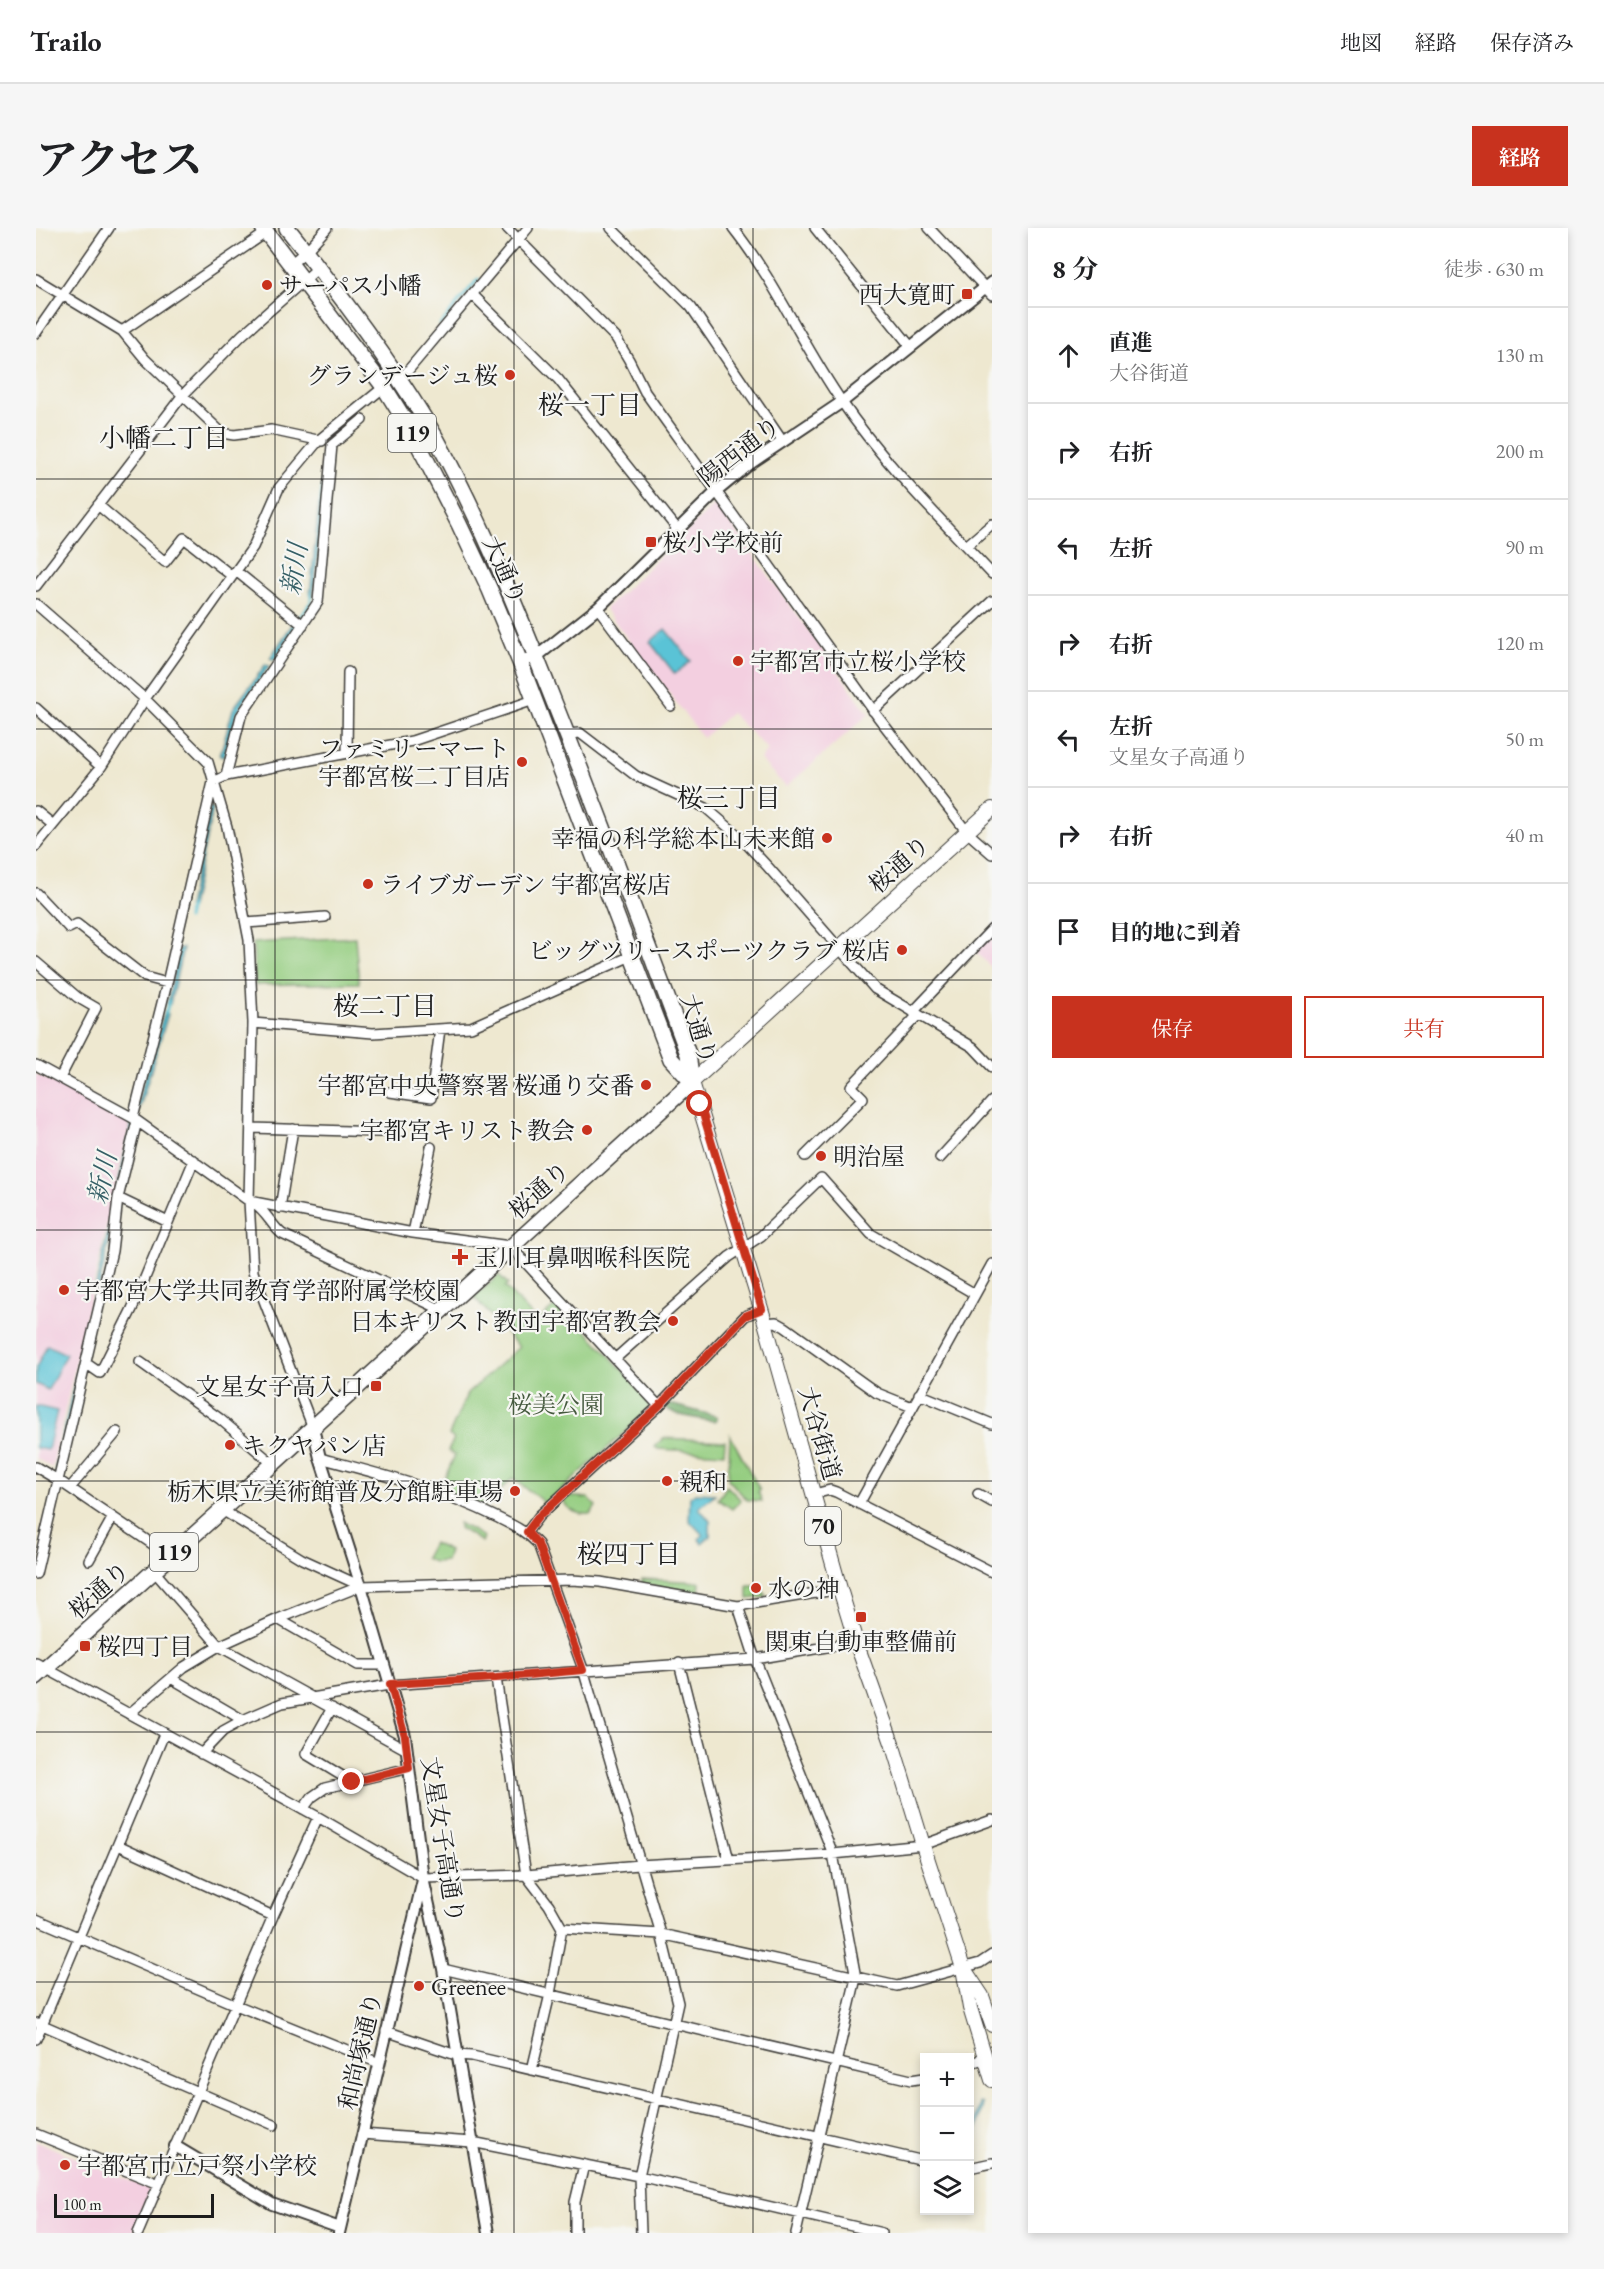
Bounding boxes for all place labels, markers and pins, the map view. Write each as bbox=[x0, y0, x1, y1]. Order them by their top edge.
place label: サーパス小幡 bbox=[279, 270, 422, 301]
marker: サーパス小幡 bbox=[260, 278, 274, 292]
place label: 西大寛町 bbox=[859, 279, 955, 310]
marker: 西大寛町 bbox=[960, 287, 974, 301]
place label: グランデージュ桜 bbox=[307, 360, 498, 391]
marker: グランデージュ桜 bbox=[503, 368, 517, 382]
place label: 桜小学校前 bbox=[663, 527, 783, 558]
marker: 桜小学校前 bbox=[644, 535, 658, 549]
place label: 宇都宮市立桜小学校 bbox=[750, 646, 966, 677]
marker: 宇都宮市立桜小学校 bbox=[731, 654, 745, 668]
place label: ファミリーマート 宇都宮桜二丁目店 bbox=[318, 733, 510, 792]
marker: ファミリーマート 宇都宮桜二丁目店 bbox=[515, 755, 529, 769]
place label: 幸福の科学総本山未来館 bbox=[551, 823, 815, 854]
marker: 幸福の科学総本山未来館 bbox=[820, 831, 834, 845]
place label: ライブガーデン 宇都宮桜店 bbox=[380, 869, 671, 900]
marker: ライブガーデン 宇都宮桜店 bbox=[361, 877, 375, 891]
place label: ビッグツリースポーツクラブ 桜店 bbox=[529, 935, 890, 966]
marker: ビッグツリースポーツクラブ 桜店 bbox=[895, 943, 909, 957]
place label: 宇都宮中央警察署 桜通り交番 bbox=[317, 1070, 634, 1101]
marker: 宇都宮中央警察署 桜通り交番 bbox=[639, 1078, 653, 1092]
place label: 宇都宮キリスト教会 bbox=[359, 1115, 575, 1146]
marker: 宇都宮キリスト教会 bbox=[580, 1123, 594, 1137]
place label: 明治屋 bbox=[833, 1141, 905, 1172]
marker: 明治屋 bbox=[814, 1149, 828, 1163]
place label: 玉川耳鼻咽喉科医院 bbox=[474, 1242, 690, 1273]
marker: 玉川耳鼻咽喉科医院 bbox=[451, 1248, 469, 1266]
place label: 宇都宮大学共同教育学部附属学校園 bbox=[76, 1275, 460, 1306]
marker: 宇都宮大学共同教育学部附属学校園 bbox=[57, 1283, 71, 1297]
place label: 日本キリスト教団宇都宮教会 bbox=[349, 1306, 661, 1337]
marker: 日本キリスト教団宇都宮教会 bbox=[666, 1314, 680, 1328]
place label: 文星女子高入口 bbox=[196, 1371, 364, 1402]
marker: 文星女子高入口 bbox=[369, 1379, 383, 1393]
place label: キクヤパン店 bbox=[242, 1430, 386, 1461]
marker: キクヤパン店 bbox=[223, 1438, 237, 1452]
place label: 親和 bbox=[679, 1466, 727, 1497]
marker: 親和 bbox=[660, 1474, 674, 1488]
place label: 栃木県立美術館普及分館駐車場 bbox=[167, 1476, 503, 1507]
marker: 栃木県立美術館普及分館駐車場 bbox=[508, 1484, 522, 1498]
place label: 水の神 bbox=[768, 1573, 840, 1604]
marker: 水の神 bbox=[749, 1581, 763, 1595]
marker: 関東自動車整備前 bbox=[854, 1610, 868, 1624]
place label: 関東自動車整備前 bbox=[765, 1626, 957, 1657]
place label: 桜四丁目 bbox=[97, 1631, 193, 1662]
marker: 桜四丁目 bbox=[78, 1639, 92, 1653]
place label: Greenee bbox=[431, 1971, 506, 2002]
marker: Greenee bbox=[412, 1979, 426, 1993]
place label: 宇都宮市立戸祭小学校 bbox=[77, 2150, 317, 2181]
marker: 宇都宮市立戸祭小学校 bbox=[58, 2158, 72, 2172]

